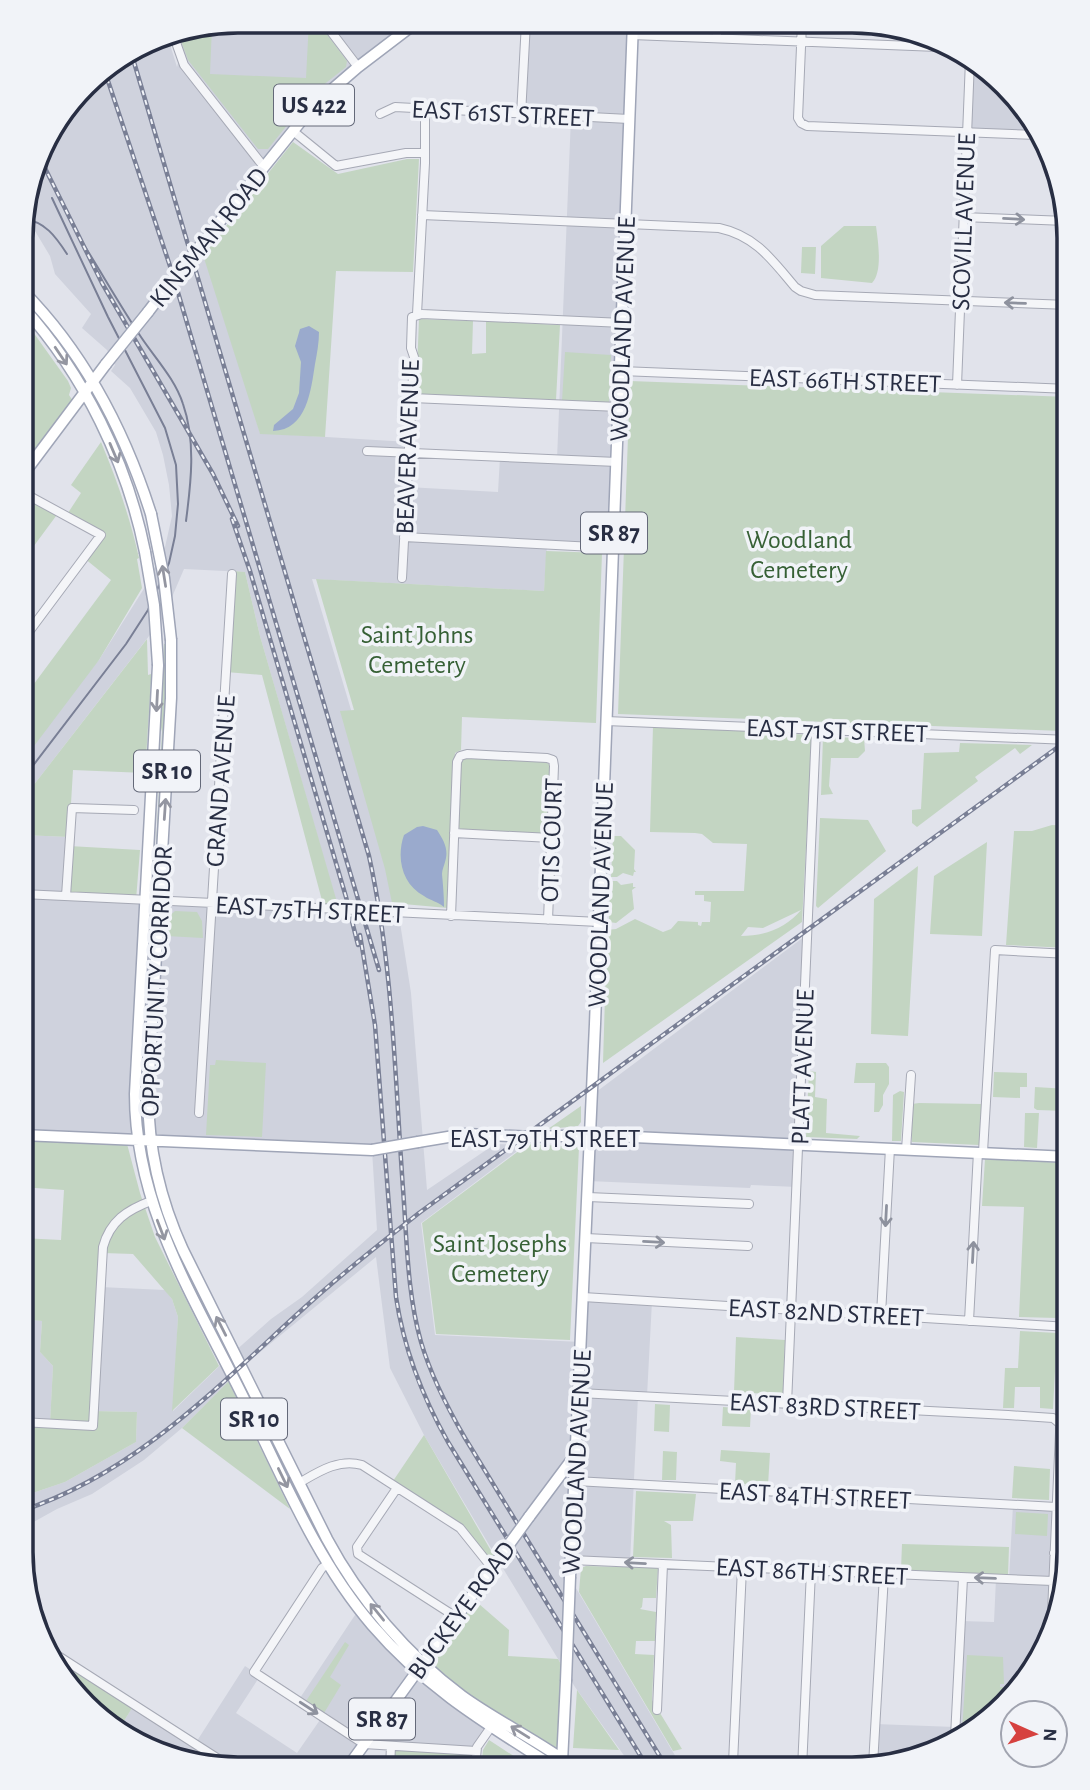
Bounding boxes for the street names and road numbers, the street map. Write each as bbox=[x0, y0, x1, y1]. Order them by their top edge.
road number: US 422 bbox=[274, 84, 354, 125]
street label: EAST 61ST STREET bbox=[411, 96, 595, 132]
street label: SCOVILL AVENUE bbox=[948, 133, 980, 311]
street label: KINSMAN ROAD bbox=[145, 163, 273, 312]
street label: WOODLAND AVENUE bbox=[606, 216, 640, 442]
street label: BEAVER AVENUE bbox=[392, 359, 424, 535]
street label: EAST 66TH STREET bbox=[748, 365, 942, 397]
road number: SR 87 bbox=[581, 512, 647, 554]
street label: GRAND AVENUE bbox=[202, 694, 240, 868]
street label: EAST 71ST STREET bbox=[746, 715, 929, 747]
road number: SR 10 bbox=[134, 750, 200, 792]
street label: OTIS COURT bbox=[537, 777, 567, 903]
street label: WOODLAND AVENUE bbox=[584, 782, 618, 1008]
street label: OPPORTUNITY CORRIDOR bbox=[137, 845, 177, 1117]
street label: EAST 75TH STREET bbox=[214, 892, 406, 928]
street label: PLATT AVENUE bbox=[787, 989, 819, 1145]
street label: EAST 79TH STREET bbox=[449, 1126, 641, 1152]
street label: EAST 82ND STREET bbox=[727, 1295, 925, 1331]
street label: WOODLAND AVENUE bbox=[558, 1349, 596, 1575]
street label: EAST 83RD STREET bbox=[728, 1389, 922, 1425]
road number: SR 10 bbox=[221, 1399, 287, 1440]
street label: EAST 84TH STREET bbox=[718, 1478, 912, 1514]
street label: BUCKEYE ROAD bbox=[403, 1537, 520, 1684]
street label: EAST 86TH STREET bbox=[715, 1554, 909, 1590]
road number: SR 87 bbox=[349, 1699, 415, 1740]

